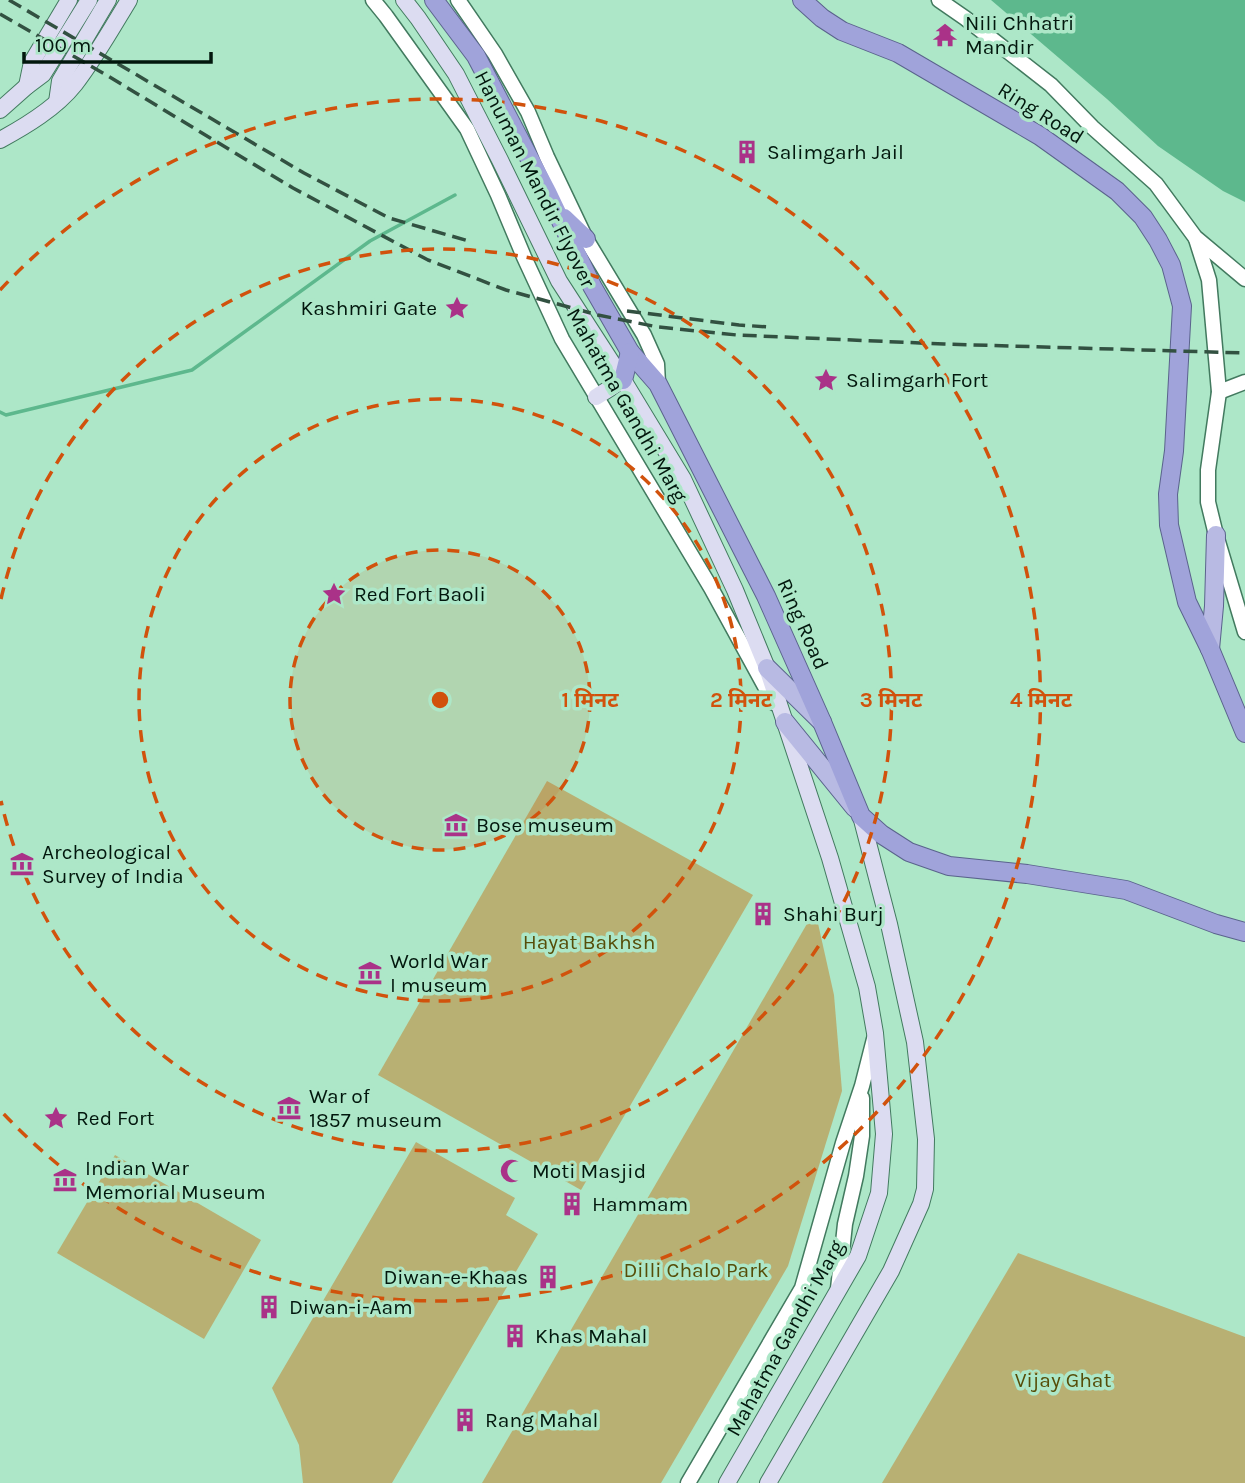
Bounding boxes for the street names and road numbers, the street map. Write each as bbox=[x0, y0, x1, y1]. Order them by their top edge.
street label: Hanuman Mandir Flyover bbox=[470, 67, 600, 292]
street label: Ring Road bbox=[994, 77, 1088, 149]
street label: Mahatma Gandhi Marg bbox=[562, 304, 693, 506]
street label: Ring Road bbox=[772, 575, 834, 673]
street label: Mahatma Gandhi Marg bbox=[721, 1236, 849, 1440]

